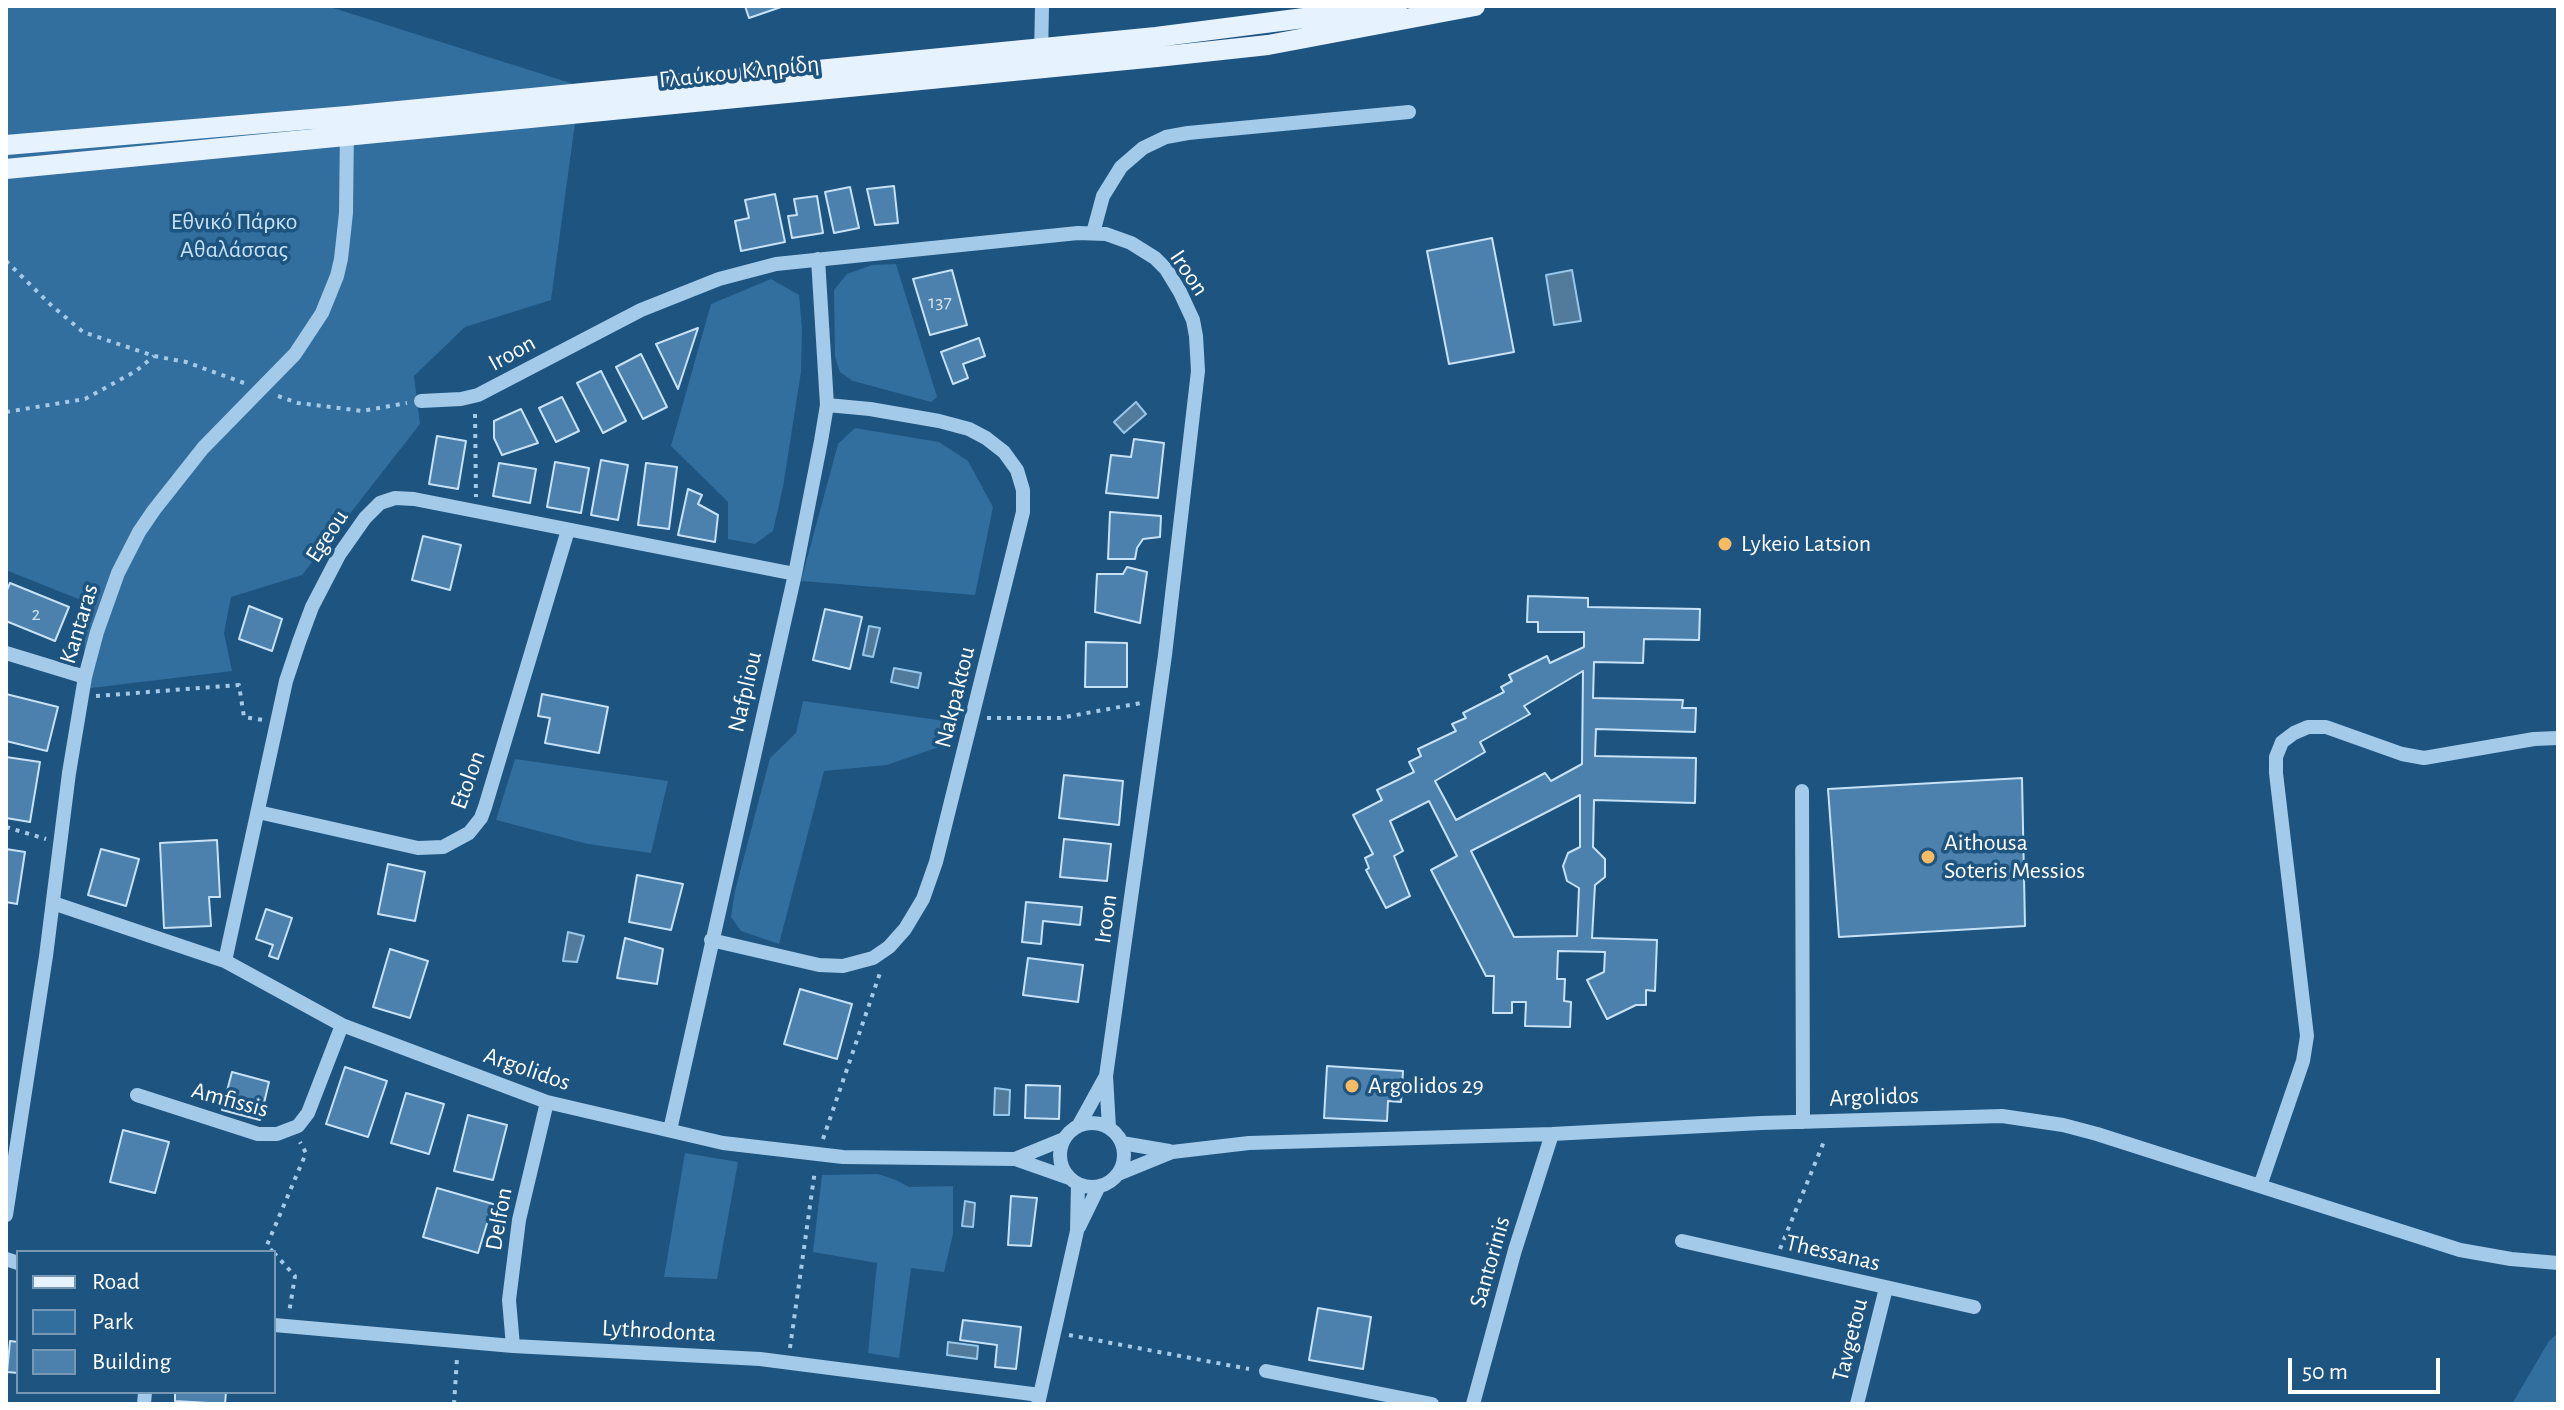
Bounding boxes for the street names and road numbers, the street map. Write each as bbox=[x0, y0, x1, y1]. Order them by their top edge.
street label: Γλαύκου Κληρίδη bbox=[657, 49, 821, 95]
street label: Iroon bbox=[1163, 244, 1215, 302]
street label: Iroon bbox=[483, 328, 541, 378]
street label: Egeou bbox=[299, 504, 355, 568]
street label: Kantaras bbox=[53, 581, 105, 667]
street label: Nakpaktou bbox=[929, 643, 981, 751]
street label: Nafpliou bbox=[722, 649, 768, 735]
street label: Etolon bbox=[444, 747, 492, 813]
street label: Iroon bbox=[1088, 892, 1124, 946]
street label: Argolidos bbox=[480, 1041, 574, 1097]
street label: Amfissis bbox=[188, 1076, 272, 1124]
street label: Argolidos bbox=[1829, 1081, 1919, 1113]
street label: Delfon bbox=[479, 1185, 519, 1253]
street label: Santorinis bbox=[1463, 1213, 1517, 1311]
street label: Thessanas bbox=[1783, 1228, 1883, 1278]
street label: Tavgetou bbox=[1826, 1295, 1874, 1385]
street label: Lythrodonta bbox=[601, 1314, 717, 1348]

